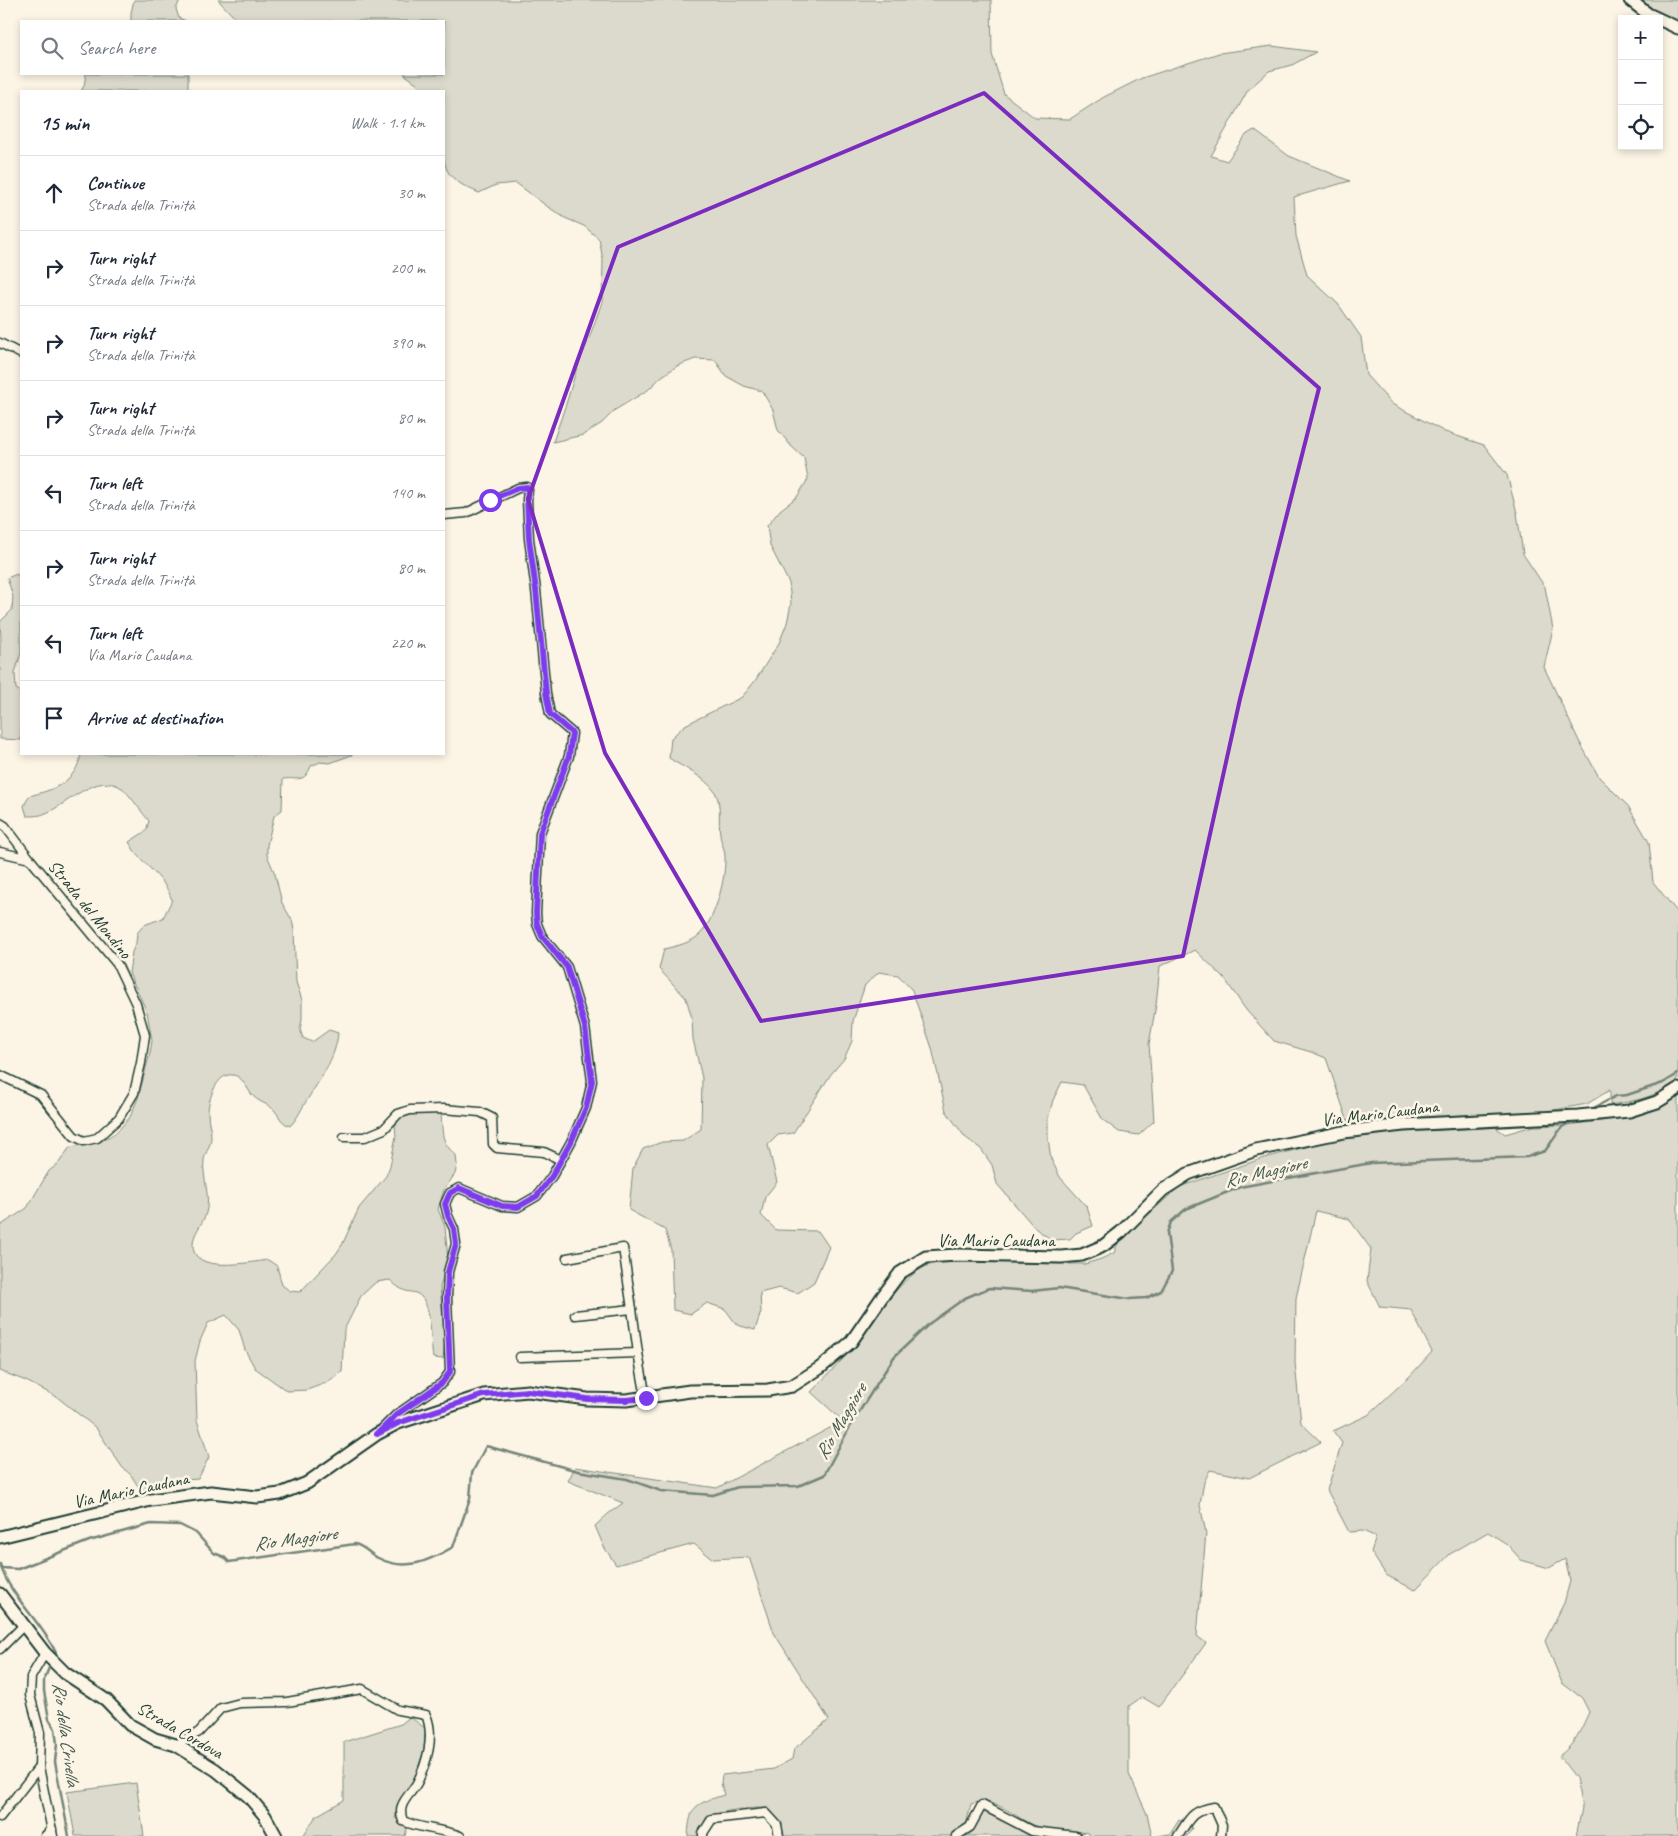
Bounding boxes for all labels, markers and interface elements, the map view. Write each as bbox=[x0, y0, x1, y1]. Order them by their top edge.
map controls bbox=[1618, 15, 1663, 150]
button: + bbox=[1618, 15, 1663, 60]
search box bbox=[20, 20, 445, 75]
icon: search bbox=[38, 34, 66, 62]
text: Search here bbox=[78, 36, 155, 60]
button: − bbox=[1618, 60, 1663, 105]
button: locate bbox=[1618, 105, 1663, 150]
text: 15 min bbox=[40, 110, 89, 136]
text: Walk · 1.1 km bbox=[350, 113, 425, 133]
text: Continue bbox=[87, 171, 144, 195]
icon: ahead bbox=[40, 179, 68, 207]
text: 30 m bbox=[398, 183, 425, 203]
text: Strada della Trinità bbox=[87, 195, 195, 215]
text: Turn right bbox=[87, 246, 154, 270]
icon: right bbox=[40, 254, 68, 282]
text: 200 m bbox=[391, 258, 425, 278]
text: Strada della Trinità bbox=[87, 270, 195, 290]
text: Turn right bbox=[87, 321, 154, 345]
icon: right bbox=[40, 329, 68, 357]
text: 390 m bbox=[391, 333, 425, 353]
text: Strada della Trinità bbox=[87, 345, 195, 365]
text: Turn right bbox=[87, 396, 154, 420]
icon: right bbox=[40, 404, 68, 432]
text: 80 m bbox=[398, 408, 425, 428]
text: Strada della Trinità bbox=[87, 420, 195, 440]
text: Turn left bbox=[87, 471, 142, 495]
icon: left bbox=[40, 479, 68, 507]
text: 140 m bbox=[391, 483, 425, 503]
route start bbox=[479, 489, 502, 512]
text: Strada della Trinità bbox=[87, 495, 195, 515]
text: Turn right bbox=[87, 546, 154, 570]
icon: right bbox=[40, 554, 68, 582]
text: 80 m bbox=[398, 558, 425, 578]
text: Strada della Trinità bbox=[87, 570, 195, 590]
text: Turn left bbox=[87, 621, 142, 645]
icon: left bbox=[40, 629, 68, 657]
text: 220 m bbox=[391, 633, 425, 653]
text: Via Mario Caudana bbox=[87, 645, 191, 665]
icon: arrive bbox=[40, 704, 68, 732]
text: Arrive at destination bbox=[87, 706, 223, 730]
street label: Strada del Mondino bbox=[43, 855, 138, 964]
street label: Via Mario Caudana bbox=[1320, 1095, 1441, 1131]
water label: Rio Maggiore bbox=[1222, 1150, 1311, 1193]
street label: Via Mario Caudana bbox=[937, 1229, 1056, 1251]
water label: Rio Maggiore bbox=[810, 1377, 873, 1464]
route end bbox=[635, 1387, 658, 1410]
street label: Via Mario Caudana bbox=[71, 1467, 192, 1513]
water label: Rio Maggiore bbox=[252, 1521, 341, 1557]
water label: Rio della Crivella bbox=[47, 1681, 85, 1789]
street label: Strada Cordova bbox=[133, 1696, 229, 1764]

